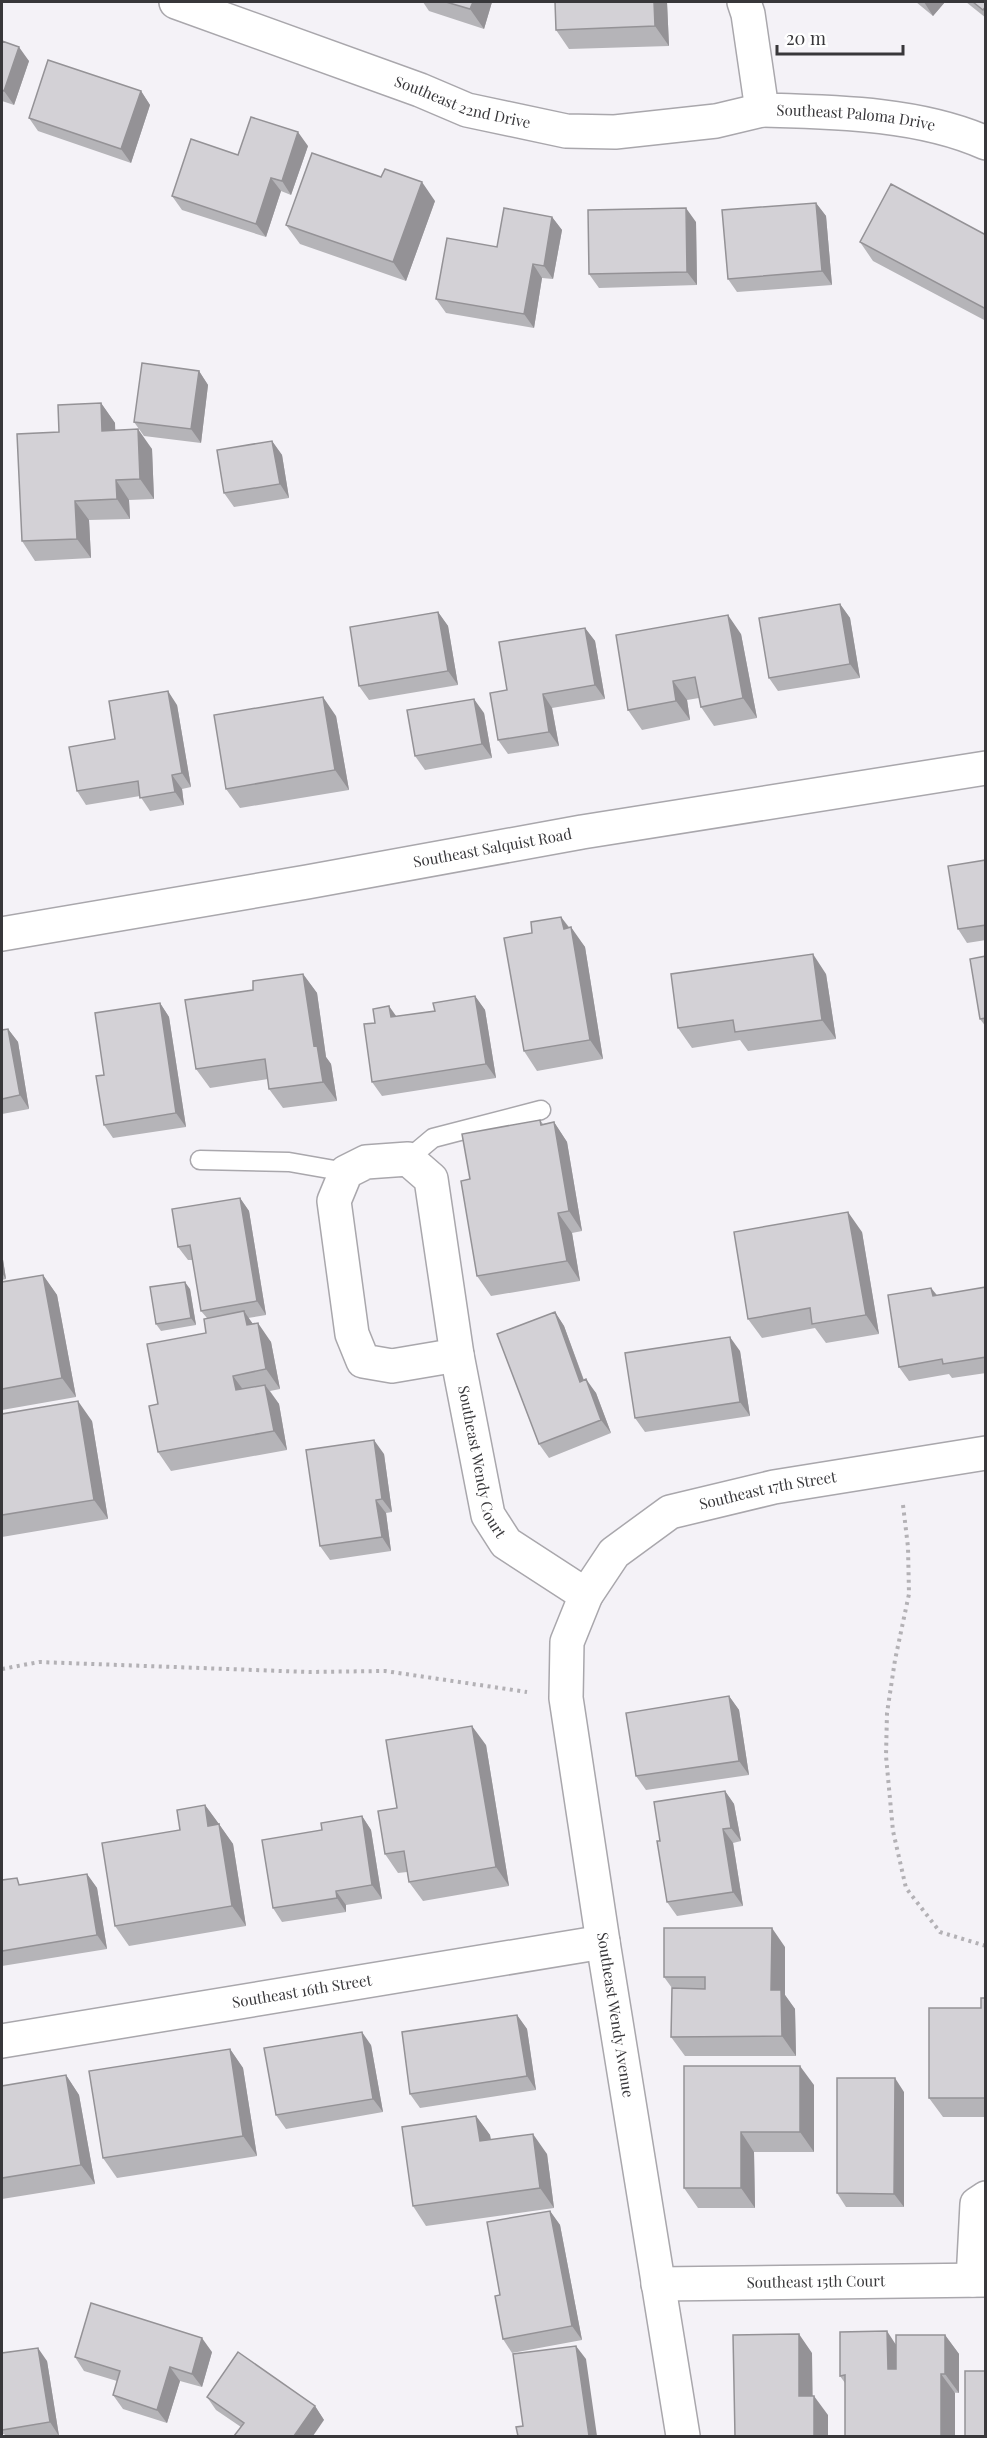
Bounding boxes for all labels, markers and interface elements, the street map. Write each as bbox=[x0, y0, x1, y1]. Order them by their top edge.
scale bar bbox=[777, 18, 903, 56]
text: 20 m bbox=[786, 26, 826, 50]
street label: Southeast 22nd Drive bbox=[392, 71, 533, 132]
street label: Southeast Paloma Drive bbox=[776, 99, 937, 135]
street label: Southeast Salquist Road bbox=[411, 823, 574, 872]
street label: Southeast Wendy Court bbox=[454, 1384, 512, 1542]
street label: Southeast 17th Street bbox=[697, 1466, 838, 1514]
street label: Southeast Wendy Avenue bbox=[593, 1931, 639, 2099]
street label: Southeast 16th Street bbox=[230, 1969, 374, 2012]
street label: Southeast 15th Court bbox=[747, 2270, 886, 2292]

